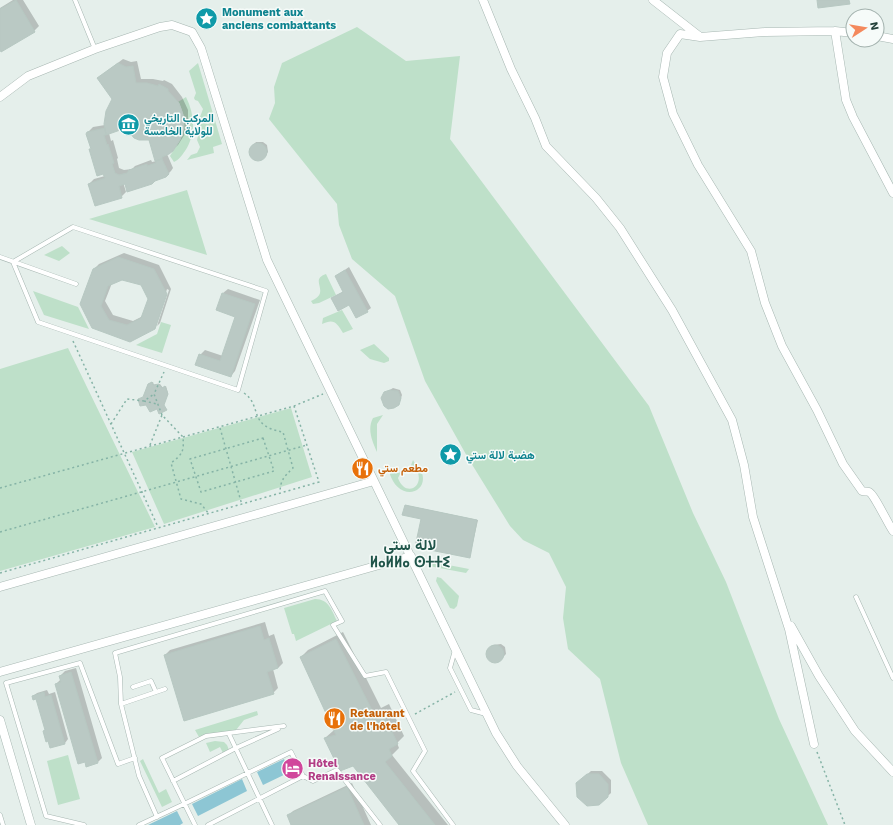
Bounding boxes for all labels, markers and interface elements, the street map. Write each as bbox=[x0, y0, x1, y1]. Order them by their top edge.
place icon: Monument aux anciens combattants bbox=[194, 5, 220, 31]
place label: Monument aux anciens combattants bbox=[222, 6, 336, 32]
north arrow bbox=[845, 8, 885, 48]
text: N bbox=[867, 21, 881, 31]
museum icon: المركب التاريخي للولاية الخامسة bbox=[116, 111, 142, 137]
place label: المركب التاريخي للولاية الخامسة bbox=[144, 112, 214, 138]
place icon: هضبة لالة ستي bbox=[437, 442, 463, 468]
place label: هضبة لالة ستي bbox=[466, 449, 535, 464]
restaurant icon: مطعم ستي bbox=[349, 455, 375, 481]
place label: مطعم ستي bbox=[378, 462, 428, 477]
district label: لالة ستي ⵍⴰⵍⵍⴰ ⵙⵜⵜⵉ bbox=[370, 536, 450, 571]
restaurant icon: Retaurant de l'hôtel bbox=[321, 706, 347, 732]
place label: Retaurant de l'hôtel bbox=[350, 707, 405, 733]
hotel icon: Hôtel Renaissance bbox=[279, 756, 305, 782]
place label: Hôtel Renaissance bbox=[308, 757, 376, 783]

